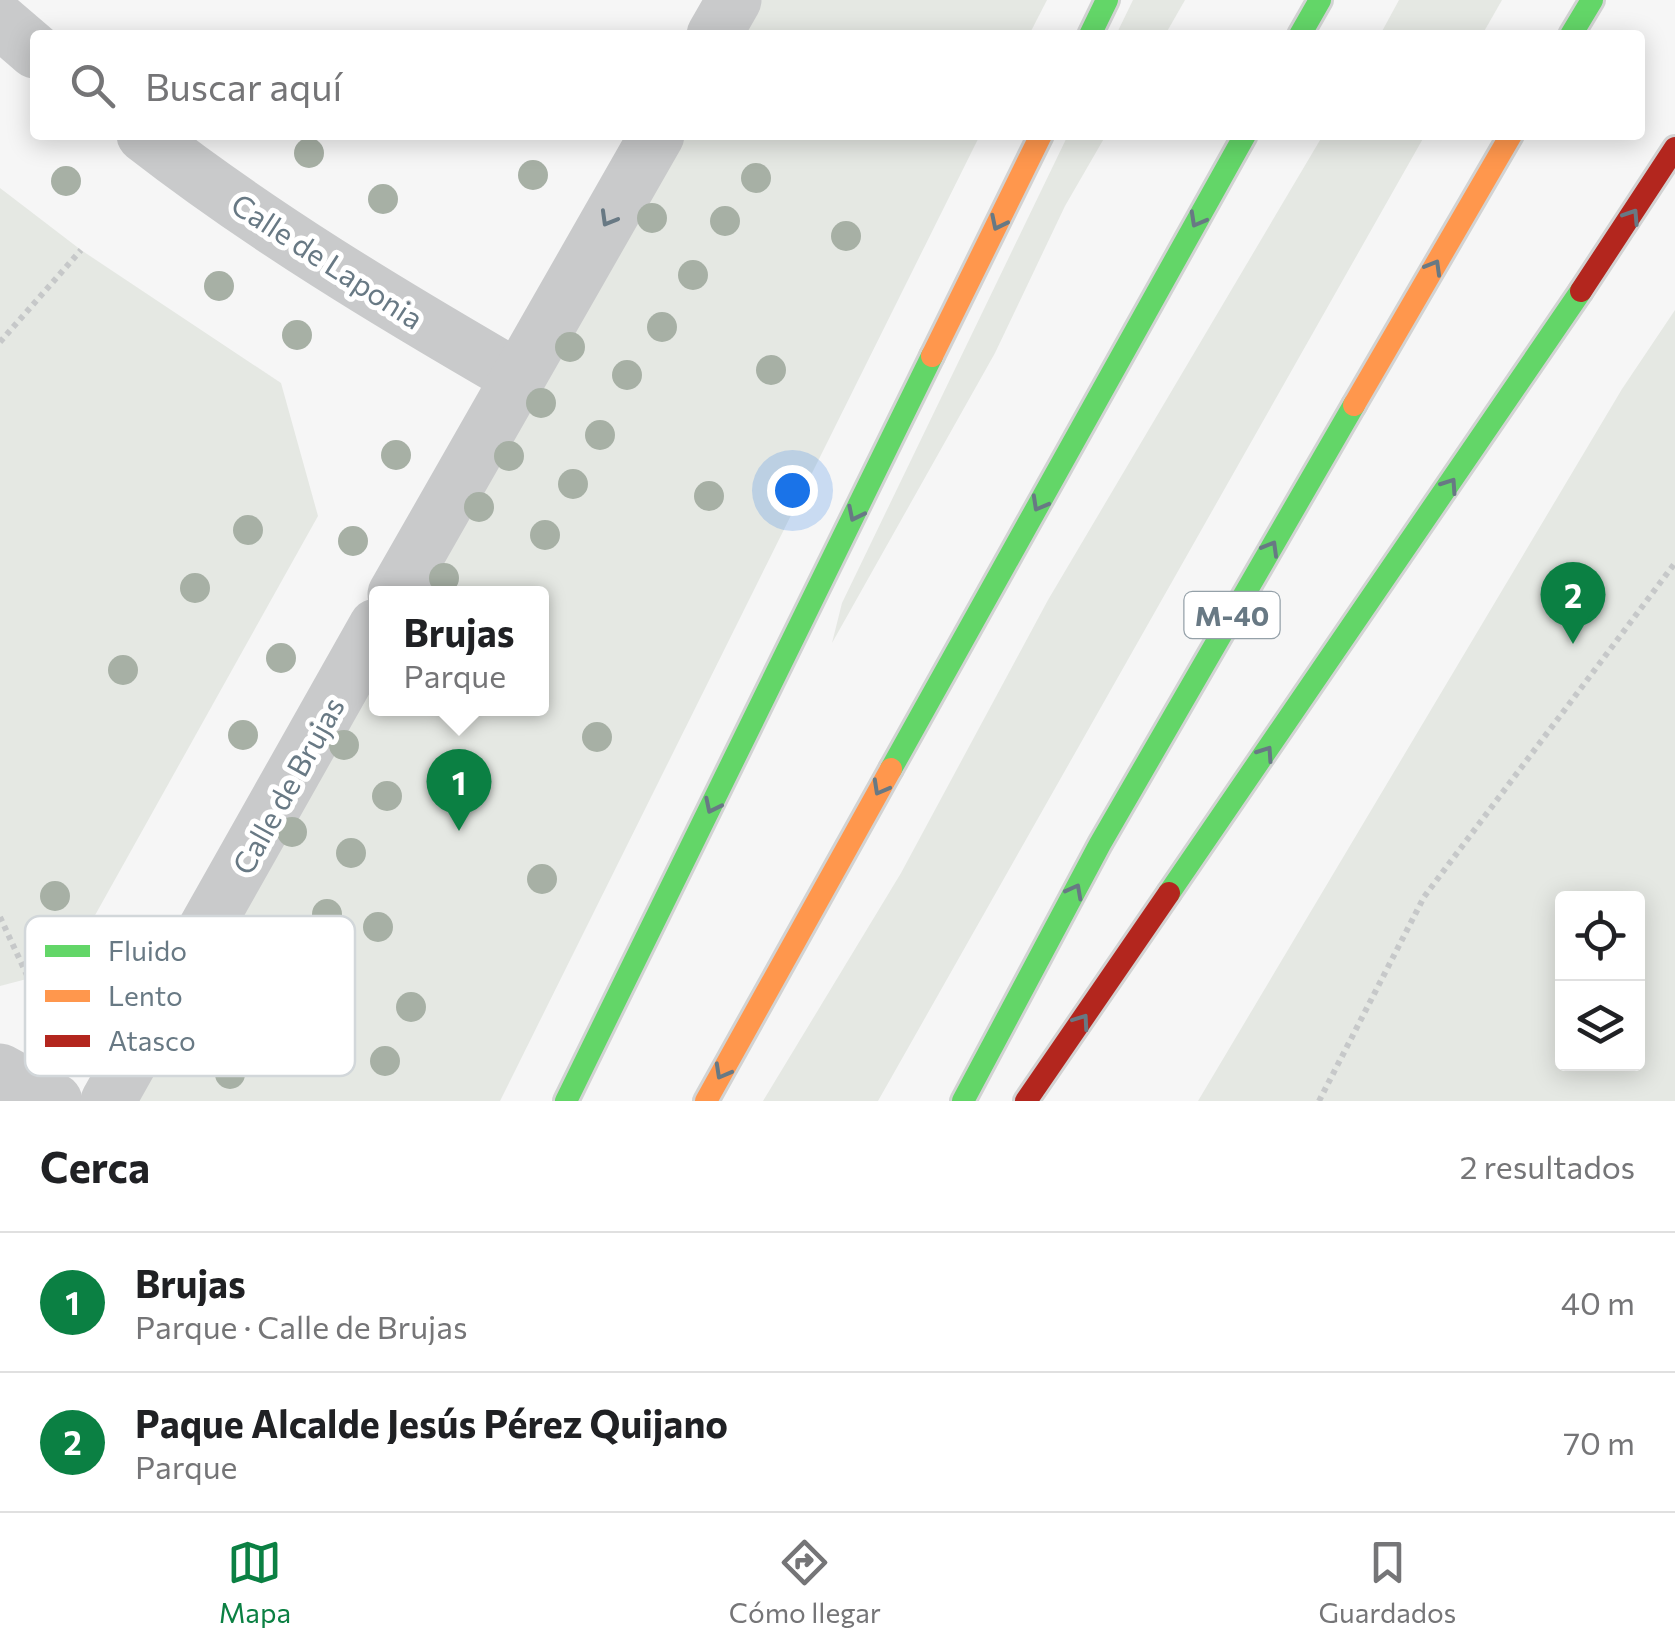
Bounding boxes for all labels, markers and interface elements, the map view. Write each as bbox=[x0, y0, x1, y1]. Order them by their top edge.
search box bbox=[30, 30, 1645, 140]
icon: search bbox=[65, 58, 120, 113]
text: Buscar aquí bbox=[145, 62, 342, 109]
street label: Calle de Laponia bbox=[225, 184, 431, 336]
one-way arrow bbox=[601, 209, 620, 227]
one-way arrow bbox=[1190, 209, 1209, 227]
one-way arrow bbox=[1619, 209, 1638, 227]
one-way arrow bbox=[991, 212, 1010, 230]
one-way arrow bbox=[1421, 260, 1441, 278]
your location bbox=[767, 465, 818, 516]
one-way arrow bbox=[1437, 478, 1456, 496]
one-way arrow bbox=[1031, 493, 1051, 511]
one-way arrow bbox=[848, 504, 867, 522]
one-way arrow bbox=[1258, 541, 1278, 559]
pin: 2 bbox=[1540, 562, 1606, 644]
popup bbox=[369, 586, 549, 716]
road number: M-40 bbox=[1184, 592, 1280, 638]
text: Brujas bbox=[404, 608, 514, 655]
text: Parque bbox=[404, 655, 506, 695]
street label: Calle de Brujas bbox=[223, 690, 351, 880]
one-way arrow bbox=[1254, 746, 1272, 765]
pin: 1 bbox=[426, 748, 492, 831]
one-way arrow bbox=[873, 777, 893, 795]
one-way arrow bbox=[704, 796, 724, 814]
one-way arrow bbox=[1062, 884, 1082, 902]
map controls bbox=[1555, 891, 1645, 1071]
button: locate bbox=[1555, 891, 1645, 981]
legend bbox=[25, 916, 355, 1076]
text: Fluido bbox=[108, 933, 187, 967]
text: Lento bbox=[108, 978, 183, 1012]
button: layers bbox=[1555, 981, 1645, 1071]
one-way arrow bbox=[1070, 1014, 1088, 1032]
text: Atasco bbox=[108, 1023, 196, 1057]
one-way arrow bbox=[715, 1061, 735, 1079]
text: Cerca bbox=[40, 1140, 150, 1192]
text: 2 resultados bbox=[1460, 1146, 1635, 1186]
text: Brujas bbox=[135, 1259, 246, 1306]
text: 1 bbox=[65, 1282, 80, 1322]
text: 40 m bbox=[1561, 1282, 1635, 1322]
text: Parque · Calle de Brujas bbox=[135, 1306, 468, 1346]
text: Paque Alcalde Jesús Pérez Quijano bbox=[135, 1399, 728, 1446]
text: 2 bbox=[63, 1422, 82, 1462]
text: 70 m bbox=[1563, 1422, 1635, 1462]
text: Parque bbox=[135, 1446, 238, 1486]
tab: Mapa bbox=[219, 1535, 291, 1629]
tab: Cómo llegar bbox=[729, 1535, 881, 1629]
tab: Guardados bbox=[1319, 1535, 1456, 1629]

